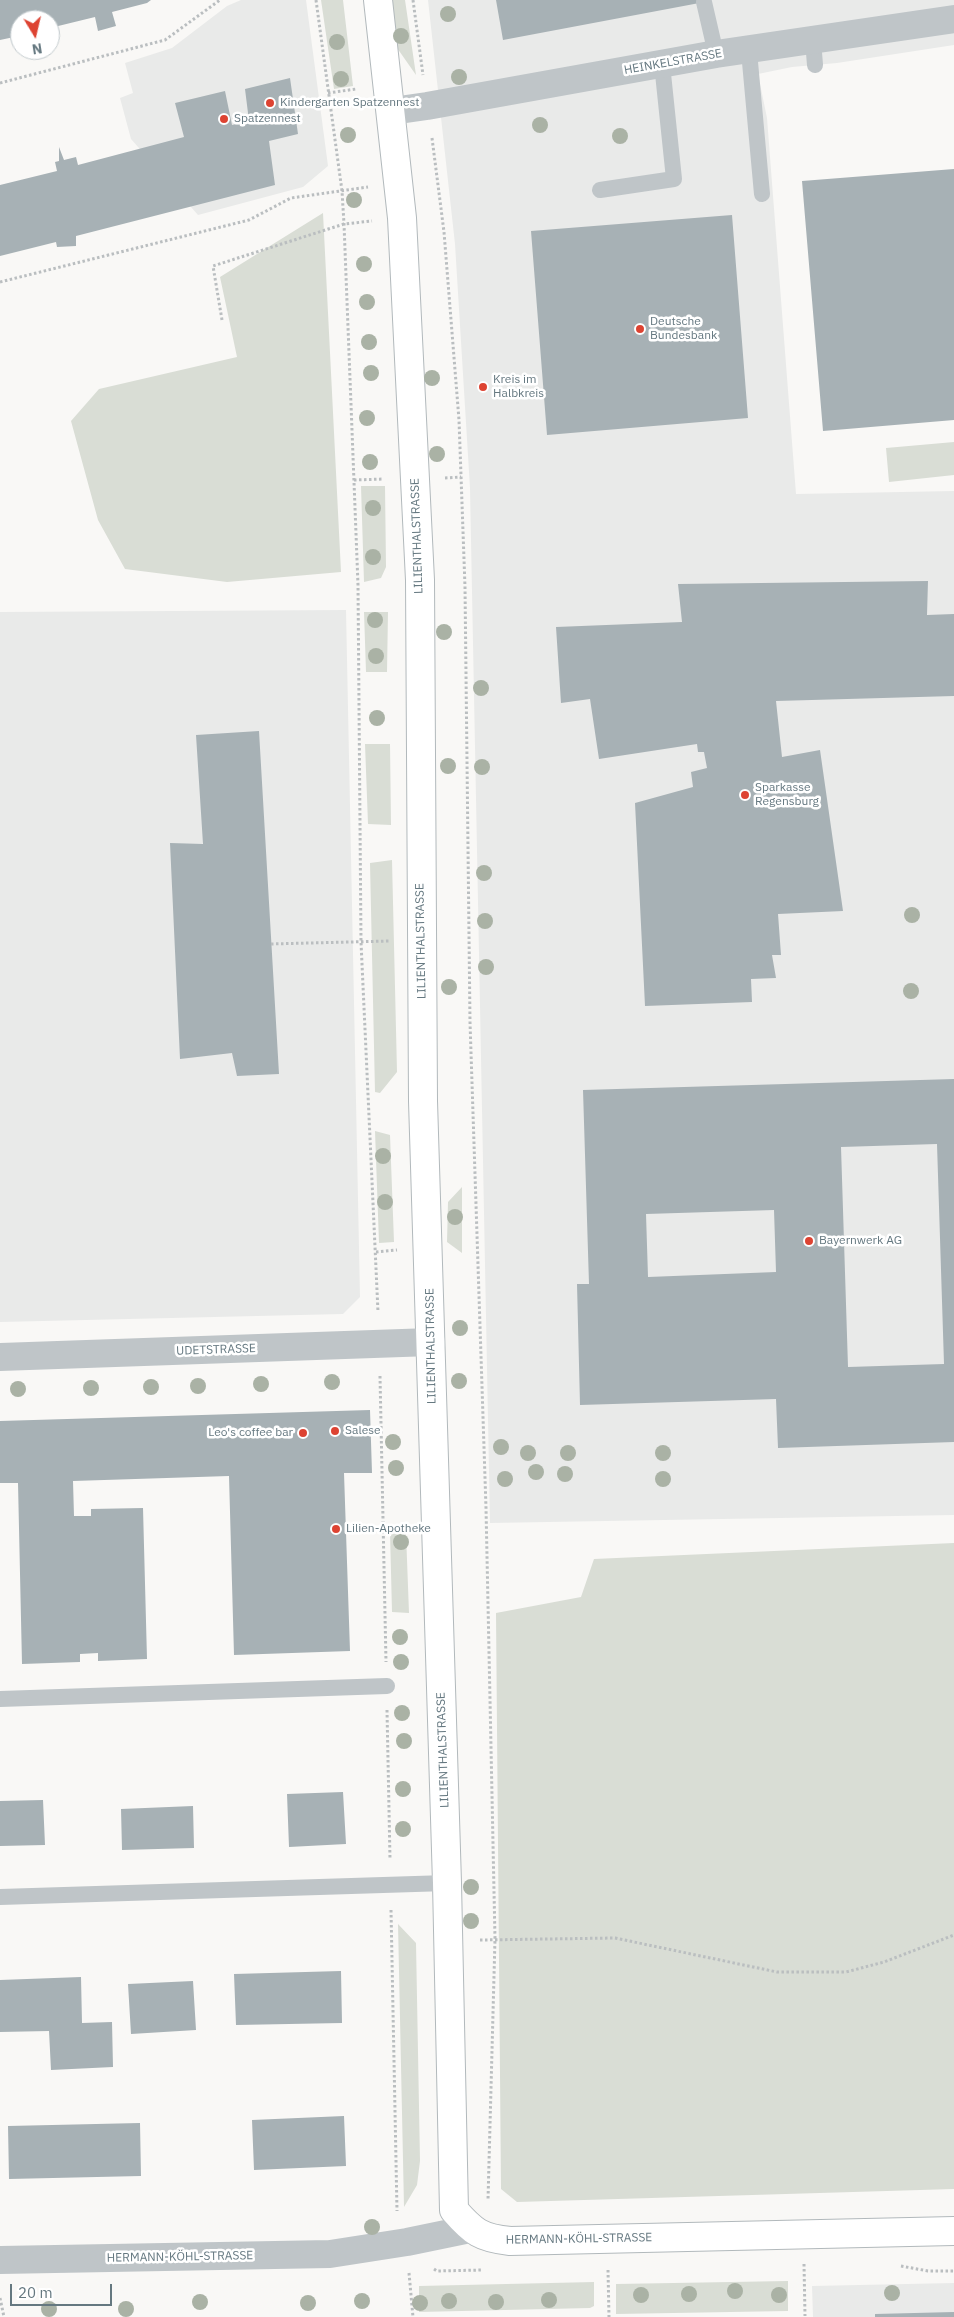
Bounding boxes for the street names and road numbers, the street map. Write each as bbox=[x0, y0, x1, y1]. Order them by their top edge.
street label: HEINKELSTRASSE bbox=[623, 46, 723, 78]
street label: LILIENTHALSTRASSE bbox=[408, 478, 426, 594]
street label: LILIENTHALSTRASSE bbox=[413, 883, 429, 999]
street label: LILIENTHALSTRASSE bbox=[423, 1288, 439, 1404]
street label: UDETSTRASSE bbox=[176, 1341, 256, 1359]
street label: LILIENTHALSTRASSE bbox=[434, 1692, 452, 1808]
street label: HERMANN-KÖHL-STRASSE bbox=[506, 2231, 652, 2247]
street label: HERMANN-KÖHL-STRASSE bbox=[107, 2249, 253, 2265]

